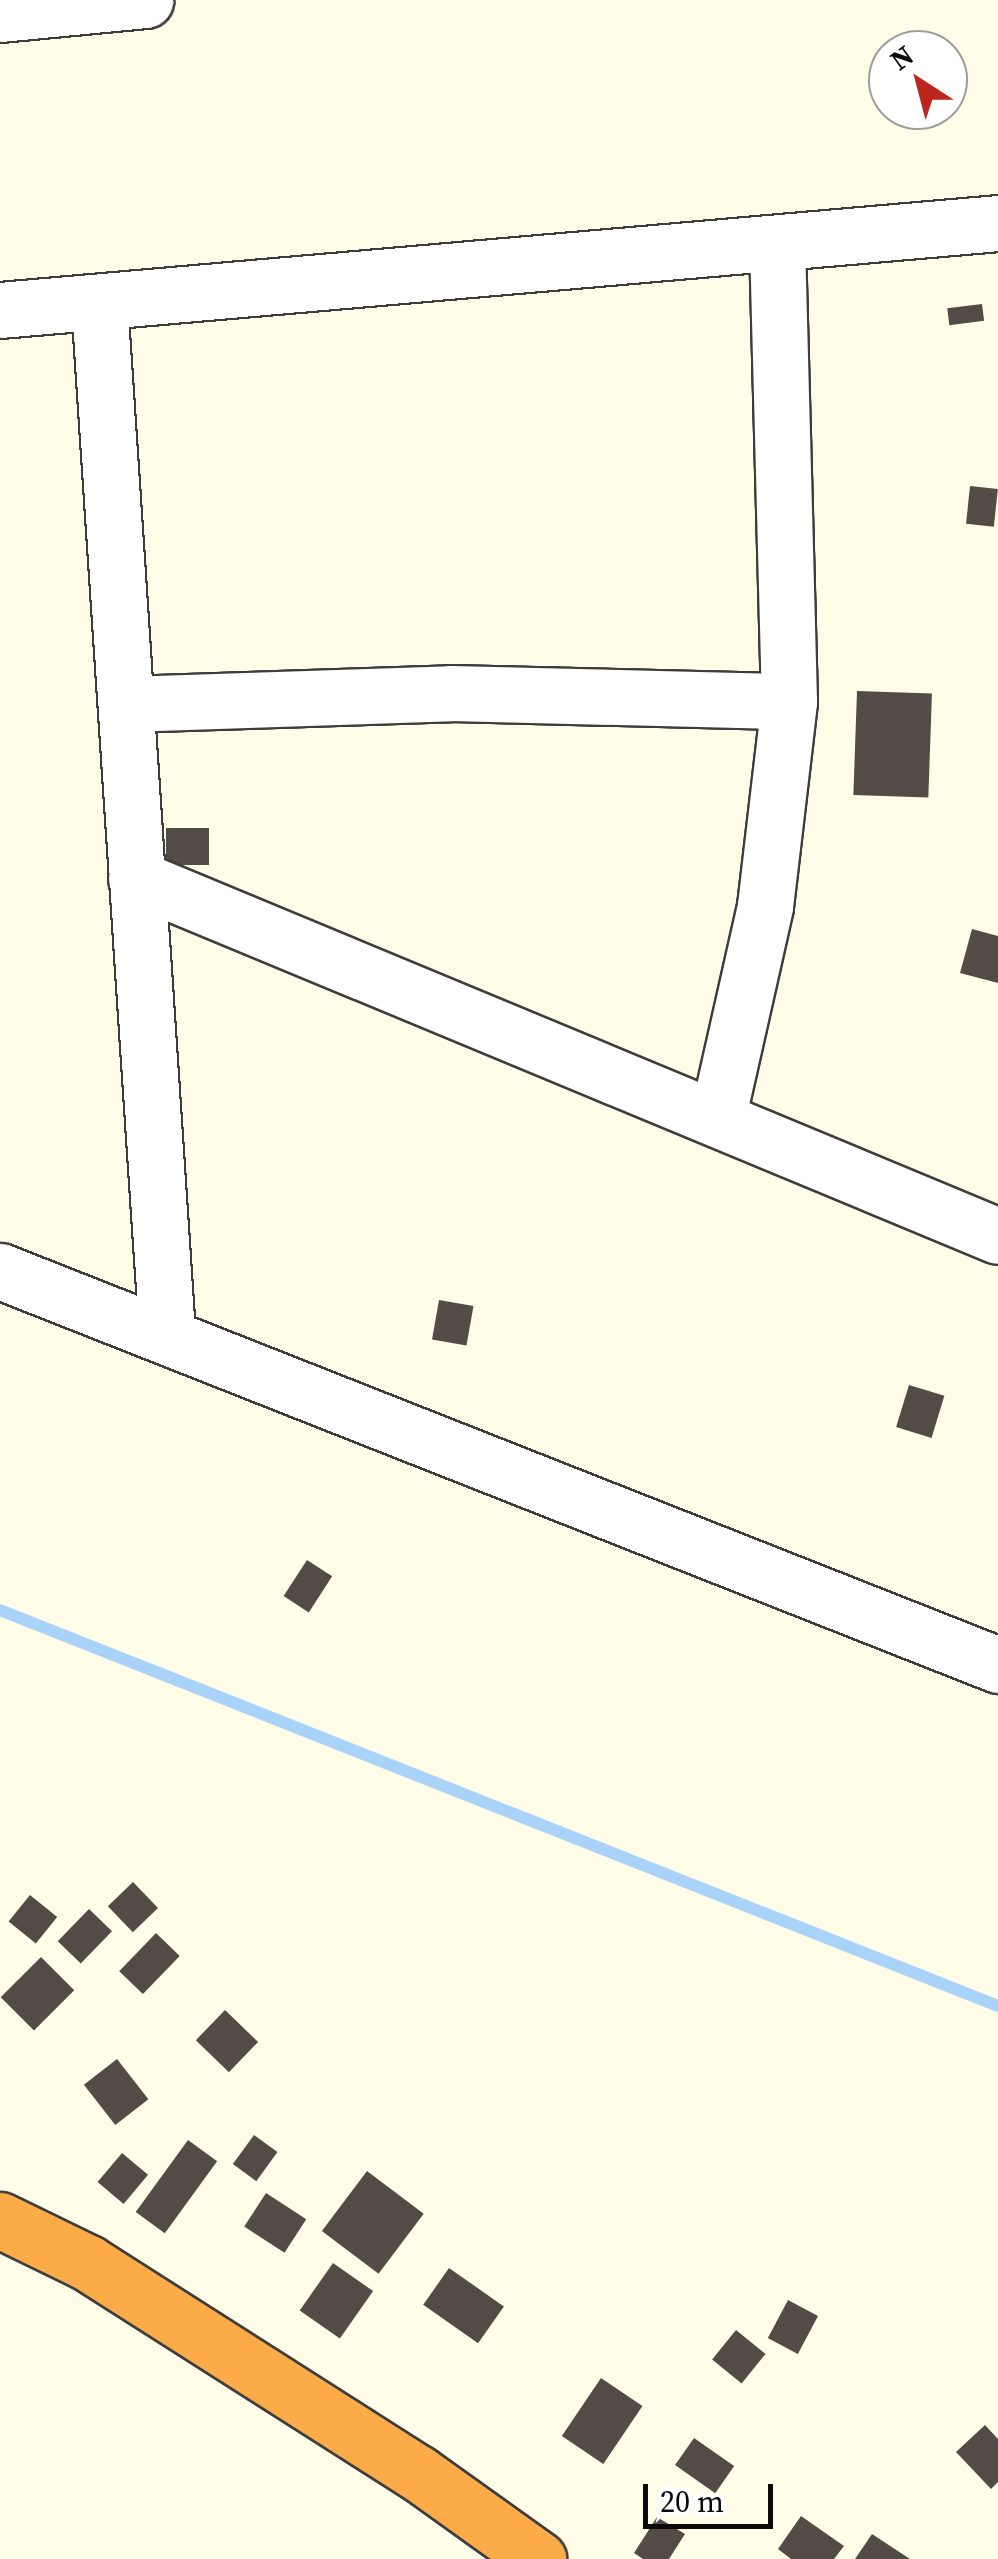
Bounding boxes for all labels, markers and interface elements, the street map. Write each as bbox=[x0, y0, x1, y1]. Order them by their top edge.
north arrow bbox=[868, 30, 968, 130]
text: N bbox=[882, 36, 921, 79]
scale bar bbox=[648, 2464, 778, 2526]
text: 20 m bbox=[660, 2481, 724, 2522]

